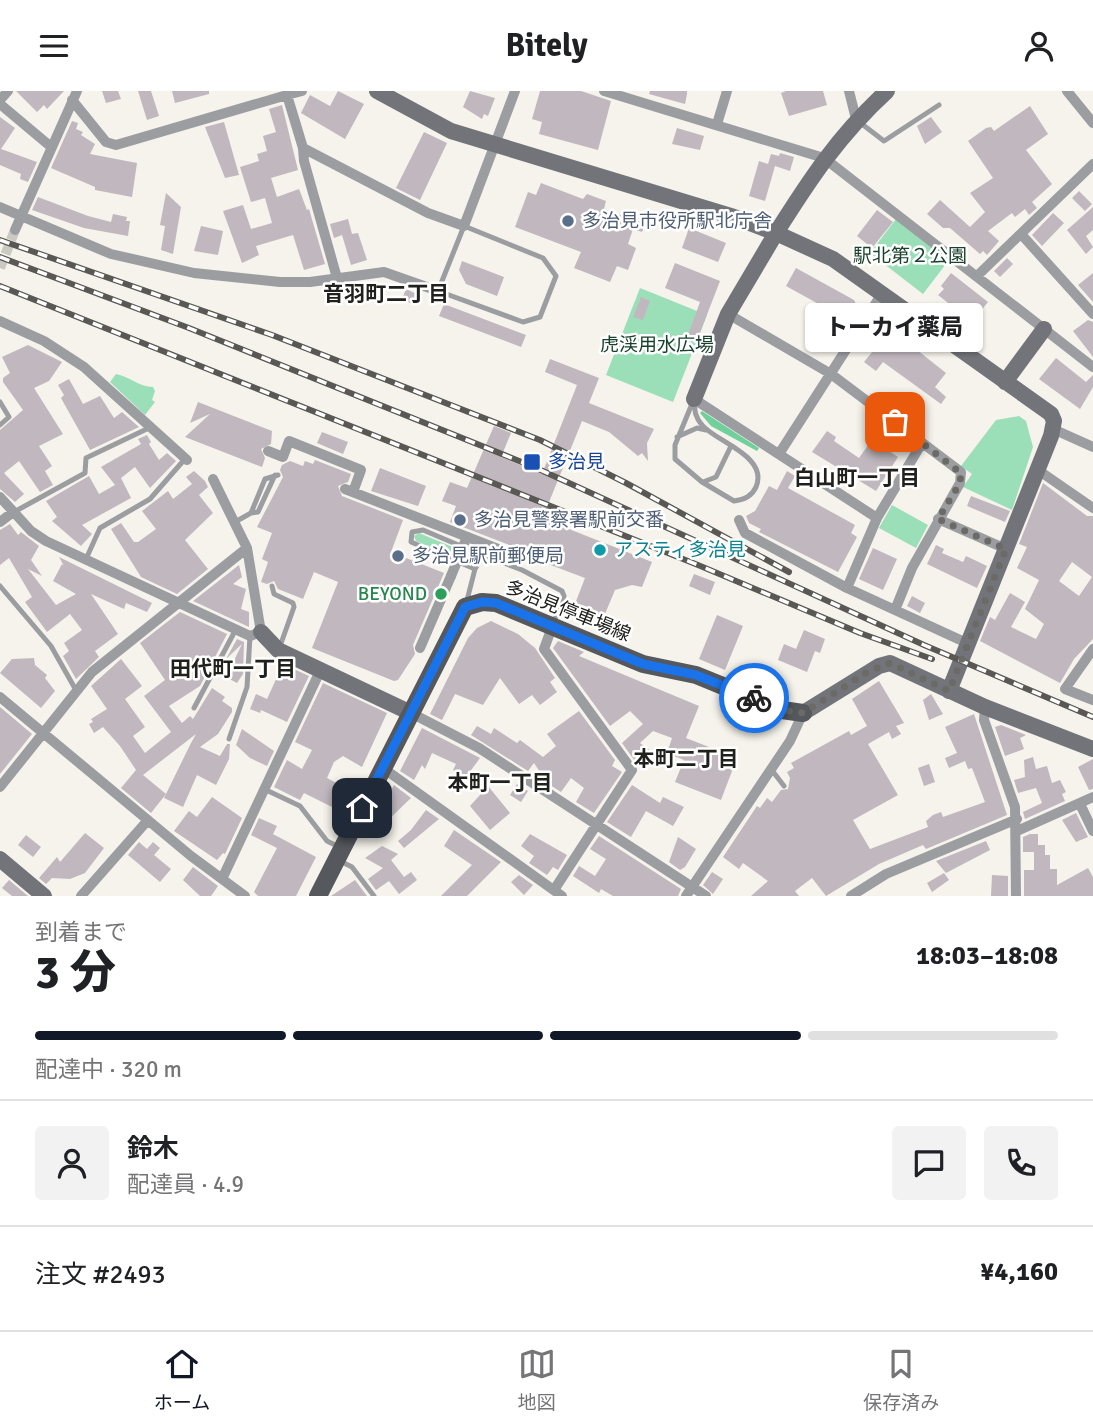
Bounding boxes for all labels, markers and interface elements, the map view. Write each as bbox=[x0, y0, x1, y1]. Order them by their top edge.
text: Bitely bbox=[505, 26, 588, 65]
icon: menu bbox=[35, 27, 73, 65]
icon: person bbox=[1020, 27, 1058, 65]
place label: 多治見市役所駅北庁舎 bbox=[582, 209, 772, 233]
marker: 多治見市役所駅北庁舎 bbox=[560, 213, 576, 229]
park label: 駅北第２公園 bbox=[853, 244, 967, 268]
district label: 音羽町二丁目 bbox=[323, 281, 449, 307]
callout: トーカイ薬局 bbox=[806, 303, 984, 352]
text: トーカイ薬局 bbox=[825, 313, 963, 342]
park label: 虎渓用水広場 bbox=[600, 333, 714, 357]
pin bbox=[865, 392, 925, 452]
icon: bag bbox=[876, 403, 914, 441]
place label: 多治見 bbox=[548, 450, 605, 474]
marker: 多治見 bbox=[522, 452, 542, 472]
district label: 白山町一丁目 bbox=[794, 465, 920, 491]
place label: 多治見警察署駅前交番 bbox=[474, 508, 664, 532]
marker: 多治見警察署駅前交番 bbox=[452, 512, 468, 528]
place label: アスティ多治見 bbox=[614, 538, 746, 562]
marker: アスティ多治見 bbox=[592, 542, 608, 558]
place label: 多治見駅前郵便局 bbox=[412, 544, 564, 568]
marker: 多治見駅前郵便局 bbox=[390, 548, 406, 564]
street label: 多治見停車場線 bbox=[502, 575, 634, 647]
place label: BEYOND bbox=[358, 582, 427, 606]
marker: BEYOND bbox=[433, 586, 449, 602]
district label: 田代町一丁目 bbox=[170, 656, 296, 682]
courier bbox=[719, 663, 789, 733]
icon: bike bbox=[735, 679, 773, 717]
district label: 本町二丁目 bbox=[634, 746, 739, 772]
district label: 本町一丁目 bbox=[448, 770, 553, 796]
pin bbox=[332, 778, 392, 838]
icon: home bbox=[343, 789, 381, 827]
text: 到着まで bbox=[35, 918, 127, 947]
text: 18:03–18:08 bbox=[916, 940, 1058, 972]
text: 3 分 bbox=[35, 945, 116, 1001]
text: 配達中 · 320 m bbox=[35, 1055, 182, 1084]
button: person bbox=[35, 1126, 109, 1200]
button: chat bbox=[892, 1126, 966, 1200]
button: phone bbox=[984, 1126, 1058, 1200]
text: 鈴木 bbox=[127, 1133, 179, 1165]
text: 配達員 · 4.9 bbox=[127, 1170, 244, 1199]
text: ¥4,160 bbox=[980, 1256, 1058, 1288]
text: 注文 #2493 bbox=[35, 1259, 166, 1291]
tab: ホーム bbox=[154, 1345, 210, 1415]
tab: 地図 bbox=[518, 1345, 556, 1415]
tab: 保存済み bbox=[863, 1345, 939, 1415]

